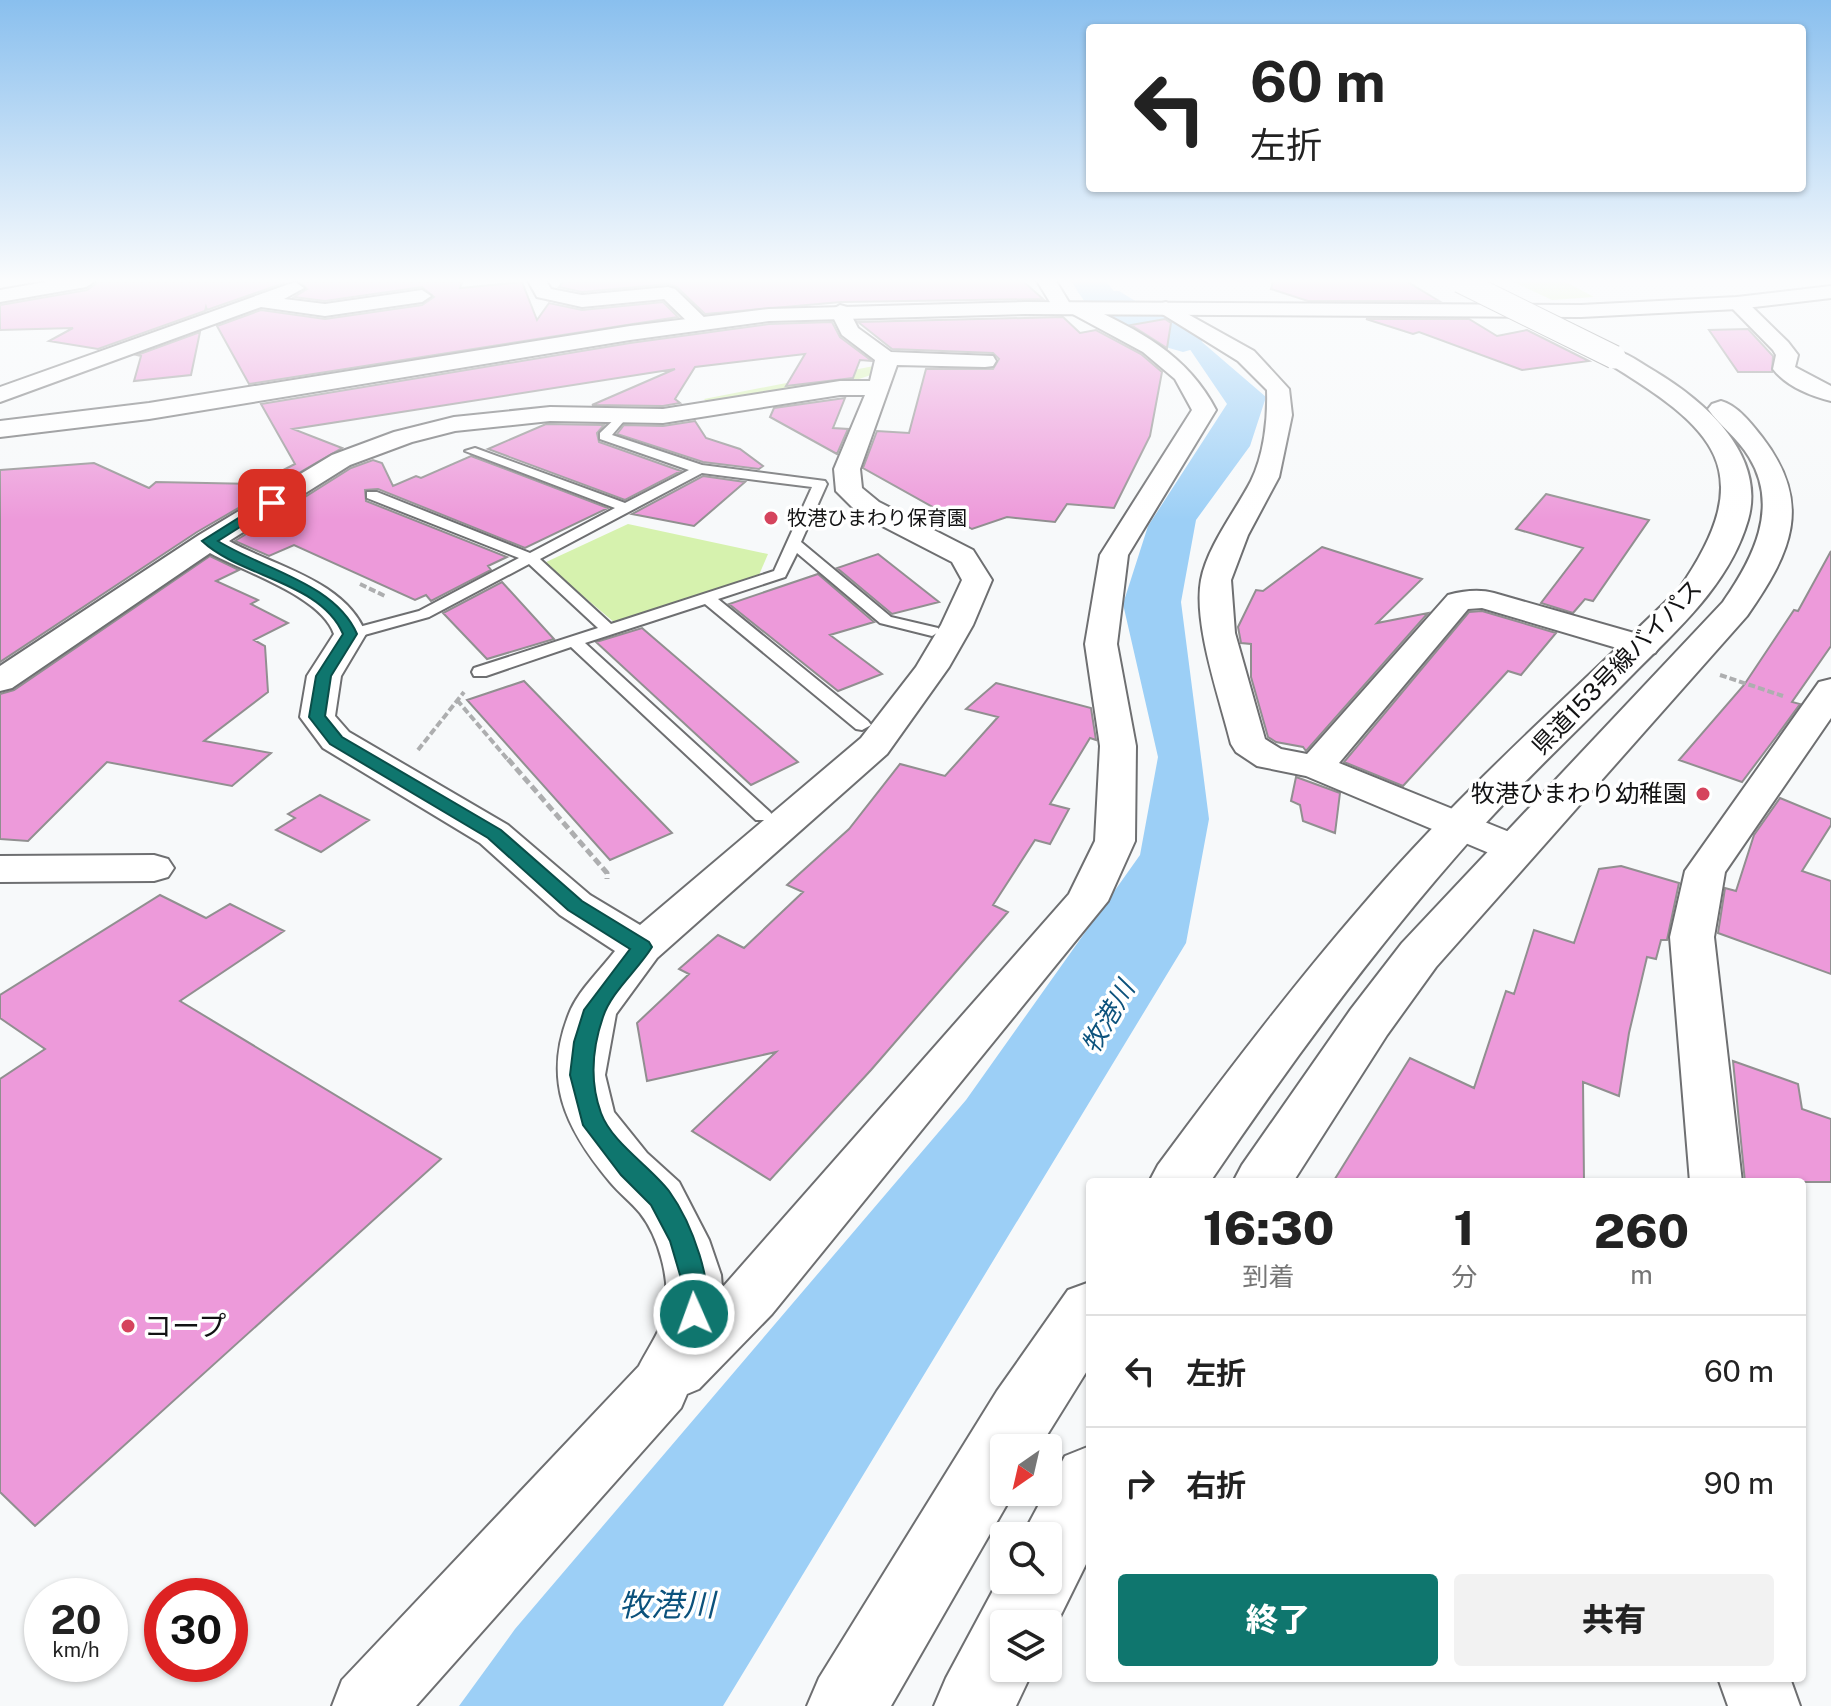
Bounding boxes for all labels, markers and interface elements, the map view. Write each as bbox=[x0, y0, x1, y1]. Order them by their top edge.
text: 60 m bbox=[1250, 49, 1386, 115]
icon: left bbox=[1118, 56, 1222, 160]
text: 左折 bbox=[1250, 124, 1322, 166]
pin bbox=[238, 469, 306, 537]
icon: arrive bbox=[250, 481, 294, 525]
place label: 牧港ひまわり保育園 bbox=[787, 506, 967, 530]
marker: 牧港ひまわり保育園 bbox=[762, 509, 780, 527]
street label: 県道153号線バイパス bbox=[1526, 573, 1707, 759]
place label: 牧港ひまわり幼稚園 bbox=[1471, 779, 1687, 807]
marker: 牧港ひまわり幼稚園 bbox=[1694, 785, 1712, 803]
water label: 牧港川 bbox=[1075, 973, 1142, 1058]
text: 16:30 bbox=[1203, 1199, 1334, 1256]
text: 1 bbox=[1454, 1199, 1475, 1256]
text: 260 bbox=[1594, 1202, 1689, 1259]
text: m bbox=[1630, 1259, 1653, 1290]
text: 到着 bbox=[1243, 1261, 1295, 1292]
text: 分 bbox=[1451, 1261, 1477, 1292]
position arrow bbox=[652, 1272, 736, 1356]
place label: コープ bbox=[144, 1309, 226, 1342]
marker: コープ bbox=[119, 1317, 137, 1335]
icon: left bbox=[1118, 1349, 1162, 1393]
text: 60 m bbox=[1704, 1353, 1774, 1389]
text: 左折 bbox=[1186, 1355, 1246, 1391]
north arrow bbox=[990, 1434, 1062, 1506]
map controls bbox=[990, 1434, 1062, 1682]
icon: right bbox=[1118, 1461, 1162, 1505]
text: 90 m bbox=[1704, 1465, 1774, 1501]
text: 右折 bbox=[1186, 1467, 1246, 1503]
button: search bbox=[990, 1522, 1062, 1594]
button: 終了 bbox=[1118, 1574, 1438, 1666]
button: 共有 bbox=[1454, 1574, 1774, 1666]
speed limit sign: 30 bbox=[144, 1578, 248, 1682]
water label: 牧港川 bbox=[619, 1586, 718, 1623]
text: 20 bbox=[50, 1596, 102, 1643]
button: layers bbox=[990, 1610, 1062, 1682]
text: km/h bbox=[52, 1638, 100, 1662]

